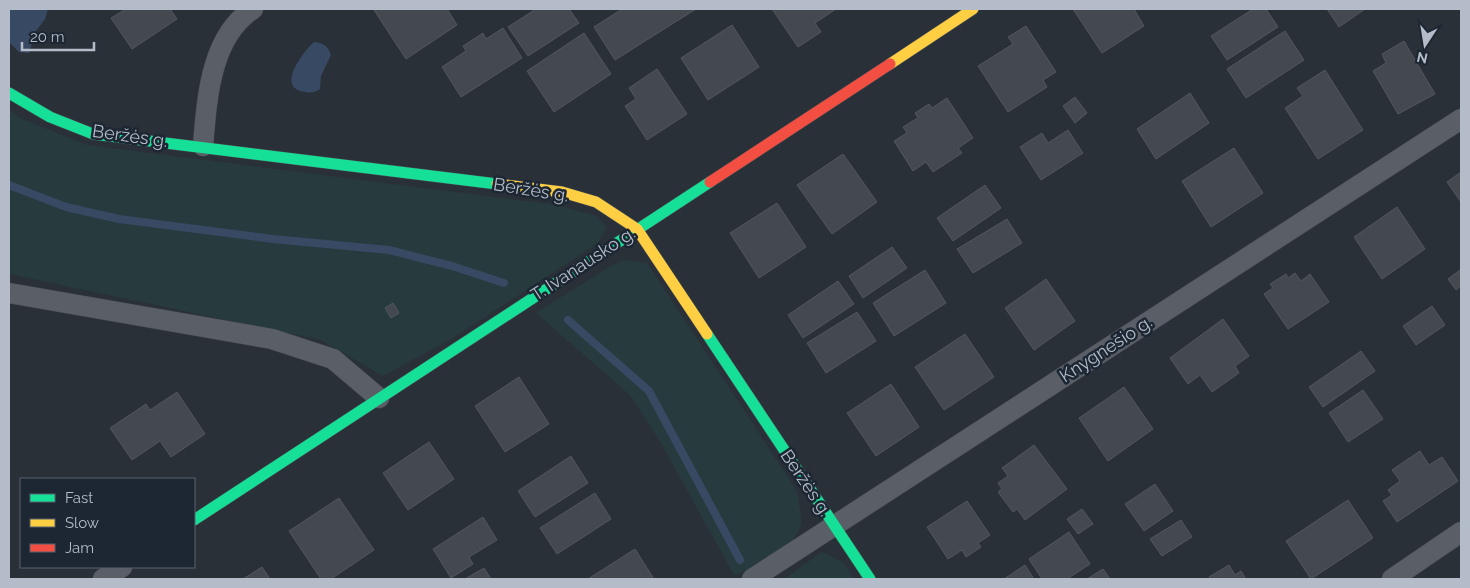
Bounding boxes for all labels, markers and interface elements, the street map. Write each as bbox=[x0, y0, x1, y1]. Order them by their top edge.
scale bar bbox=[22, 20, 95, 52]
north arrow bbox=[1400, 20, 1450, 70]
text: 20 m bbox=[30, 28, 65, 46]
text: N bbox=[1415, 49, 1429, 67]
street label: Beržės g. bbox=[91, 120, 169, 151]
street label: Beržės g. bbox=[492, 173, 570, 206]
street label: T. Ivanausko g. bbox=[527, 222, 639, 305]
street label: Knygnešio g. bbox=[1056, 311, 1156, 386]
street label: Beržės g. bbox=[776, 445, 836, 520]
legend bbox=[20, 478, 195, 568]
text: Fast bbox=[65, 489, 93, 507]
text: Slow bbox=[65, 514, 99, 532]
text: Jam bbox=[65, 539, 94, 557]

